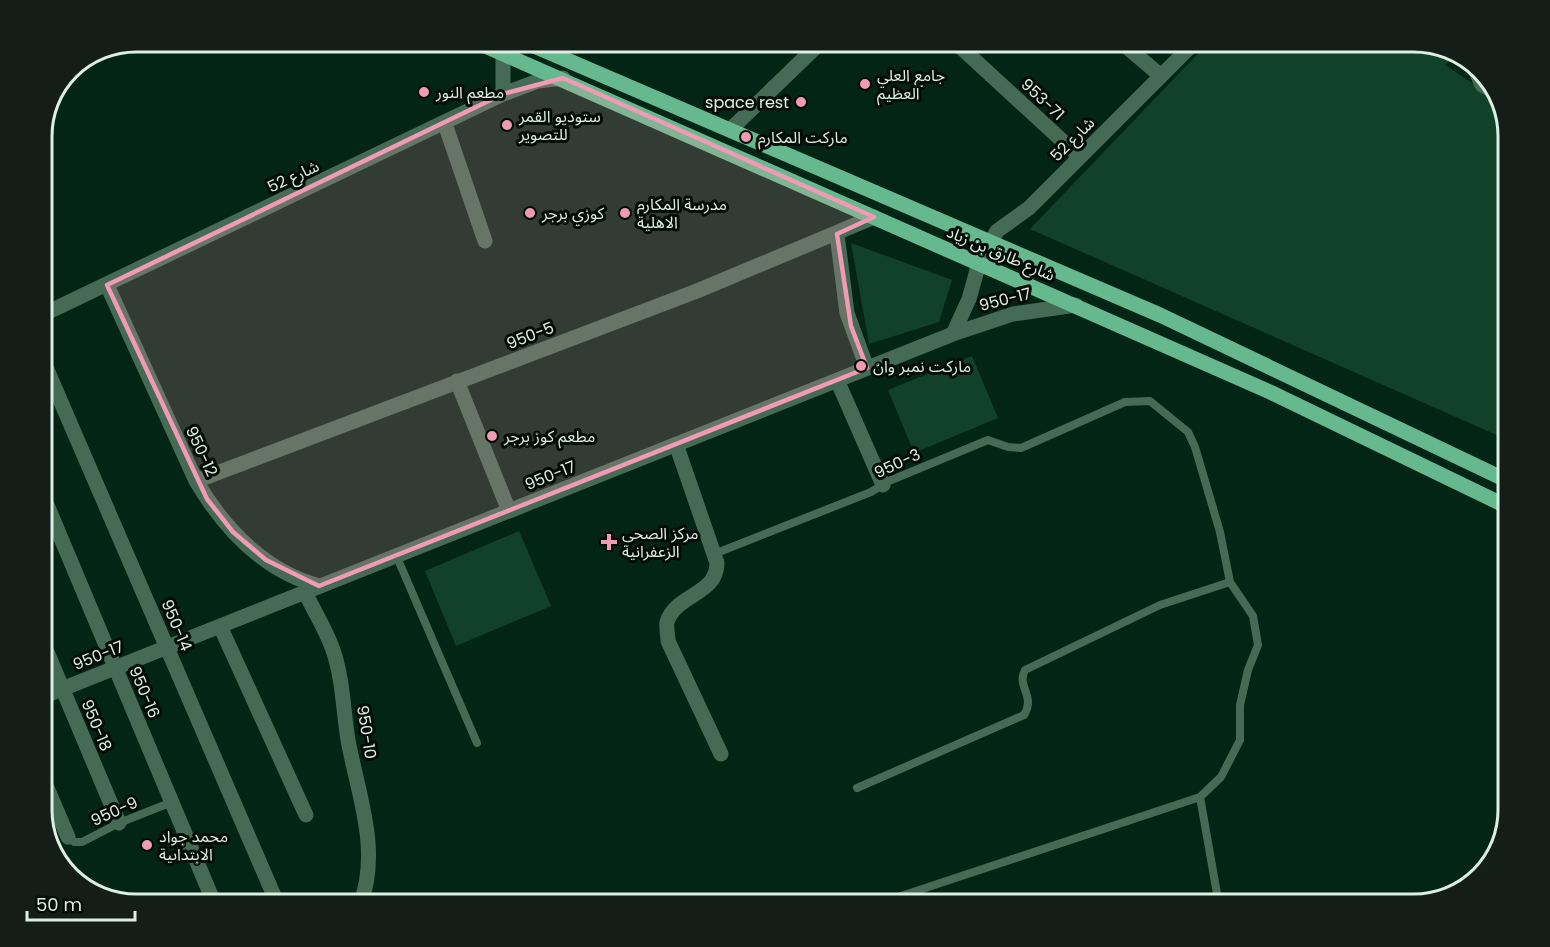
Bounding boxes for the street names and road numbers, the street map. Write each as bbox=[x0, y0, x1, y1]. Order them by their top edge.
street label: 953-71 bbox=[1016, 73, 1070, 126]
street label: شارع 52 bbox=[1045, 112, 1101, 168]
street label: شارع 52 bbox=[264, 154, 323, 199]
street label: شارع طارق بن زياد bbox=[943, 220, 1059, 288]
street label: 950-17 bbox=[977, 282, 1034, 317]
street label: 950-5 bbox=[503, 316, 557, 355]
street label: 950-12 bbox=[180, 422, 223, 480]
street label: 950-3 bbox=[870, 443, 924, 484]
street label: 950-17 bbox=[521, 455, 579, 496]
street label: 950-14 bbox=[155, 596, 198, 655]
street label: 950-17 bbox=[69, 635, 127, 676]
street label: 950-16 bbox=[123, 663, 166, 722]
street label: 950-18 bbox=[75, 696, 118, 755]
street label: 950-10 bbox=[351, 704, 382, 761]
street label: 950-9 bbox=[87, 791, 141, 832]

